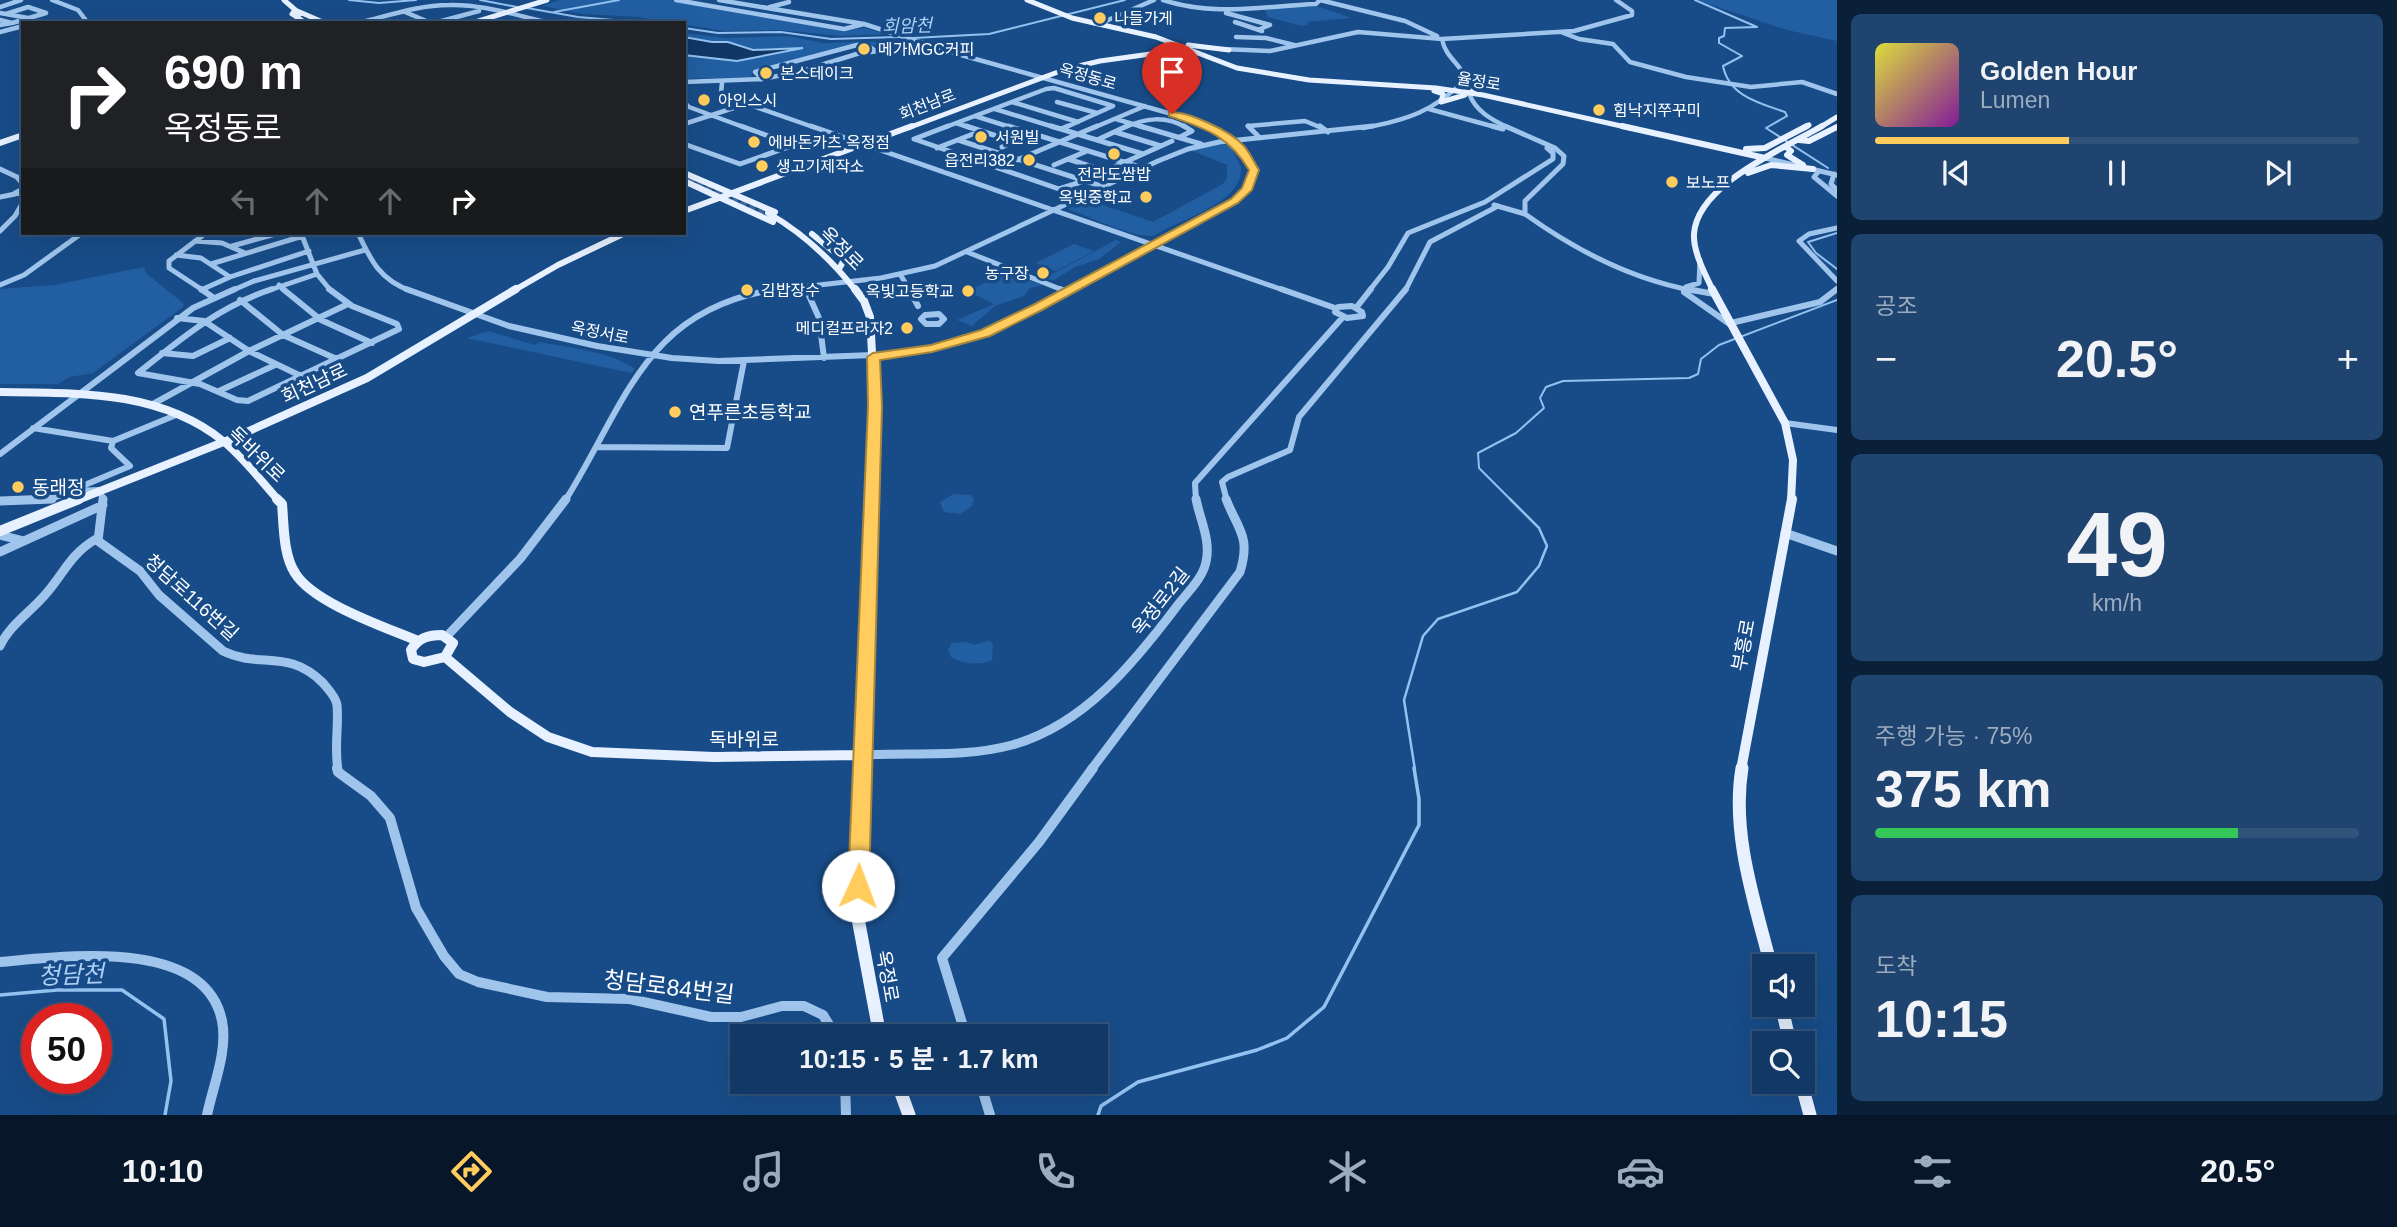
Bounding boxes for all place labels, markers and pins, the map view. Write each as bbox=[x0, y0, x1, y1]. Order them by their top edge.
marker: 나들가게 bbox=[1092, 10, 1108, 26]
place label: 나들가게 bbox=[1114, 10, 1173, 27]
marker: 메가MGC커피 bbox=[856, 41, 872, 57]
place label: 메가MGC커피 bbox=[878, 41, 974, 58]
pin bbox=[1142, 42, 1202, 114]
marker: 본스테이크 bbox=[758, 65, 774, 81]
place label: 본스테이크 bbox=[780, 65, 854, 82]
marker: 아인스시 bbox=[696, 92, 712, 108]
place label: 아인스시 bbox=[718, 92, 777, 109]
marker: 힘낙지쭈꾸미 bbox=[1591, 102, 1607, 118]
place label: 힘낙지쭈꾸미 bbox=[1613, 102, 1701, 119]
marker: 서원빌 bbox=[973, 129, 989, 145]
place label: 서원빌 bbox=[995, 129, 1039, 146]
marker: 에바돈카츠 옥정점 bbox=[746, 134, 762, 150]
place label: 에바돈카츠 옥정점 bbox=[768, 134, 890, 151]
marker: 전라도쌈밥 bbox=[1106, 146, 1122, 162]
place label: 읍전리382 bbox=[944, 152, 1015, 169]
marker: 읍전리382 bbox=[1021, 152, 1037, 168]
marker: 생고기제작소 bbox=[754, 158, 770, 174]
place label: 생고기제작소 bbox=[776, 158, 864, 175]
place label: 전라도쌈밥 bbox=[1077, 166, 1151, 183]
marker: 보노프 bbox=[1664, 174, 1680, 190]
place label: 보노프 bbox=[1686, 174, 1730, 191]
place label: 옥빛중학교 bbox=[1058, 189, 1132, 206]
marker: 옥빛중학교 bbox=[1138, 189, 1154, 205]
place label: 농구장 bbox=[985, 265, 1029, 282]
marker: 농구장 bbox=[1035, 265, 1051, 281]
marker: 김밥장수 bbox=[739, 282, 755, 298]
place label: 김밥장수 bbox=[761, 282, 820, 299]
place label: 옥빛고등학교 bbox=[866, 283, 954, 300]
marker: 옥빛고등학교 bbox=[960, 283, 976, 299]
place label: 메디컬프라자2 bbox=[796, 320, 893, 337]
marker: 메디컬프라자2 bbox=[899, 320, 915, 336]
place label: 연푸른초등학교 bbox=[689, 402, 811, 423]
marker: 연푸른초등학교 bbox=[667, 404, 683, 420]
place label: 동래정 bbox=[32, 477, 84, 498]
marker: 동래정 bbox=[10, 479, 26, 495]

